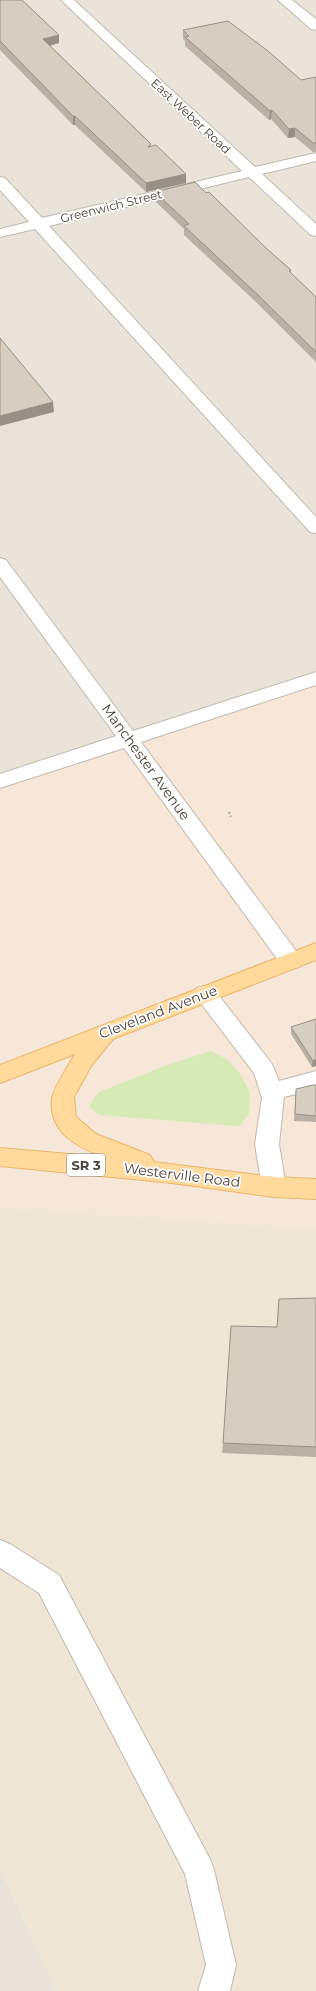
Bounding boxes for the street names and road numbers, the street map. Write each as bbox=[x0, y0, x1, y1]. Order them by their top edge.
street label: East Weber Road bbox=[148, 75, 234, 157]
street label: Greenwich Street bbox=[59, 186, 164, 226]
street label: Manchester Avenue bbox=[98, 700, 194, 824]
street label: Cleveland Avenue bbox=[96, 981, 220, 1043]
road number: SR 3 bbox=[67, 1154, 105, 1176]
street label: Westerville Road bbox=[123, 1159, 241, 1191]

